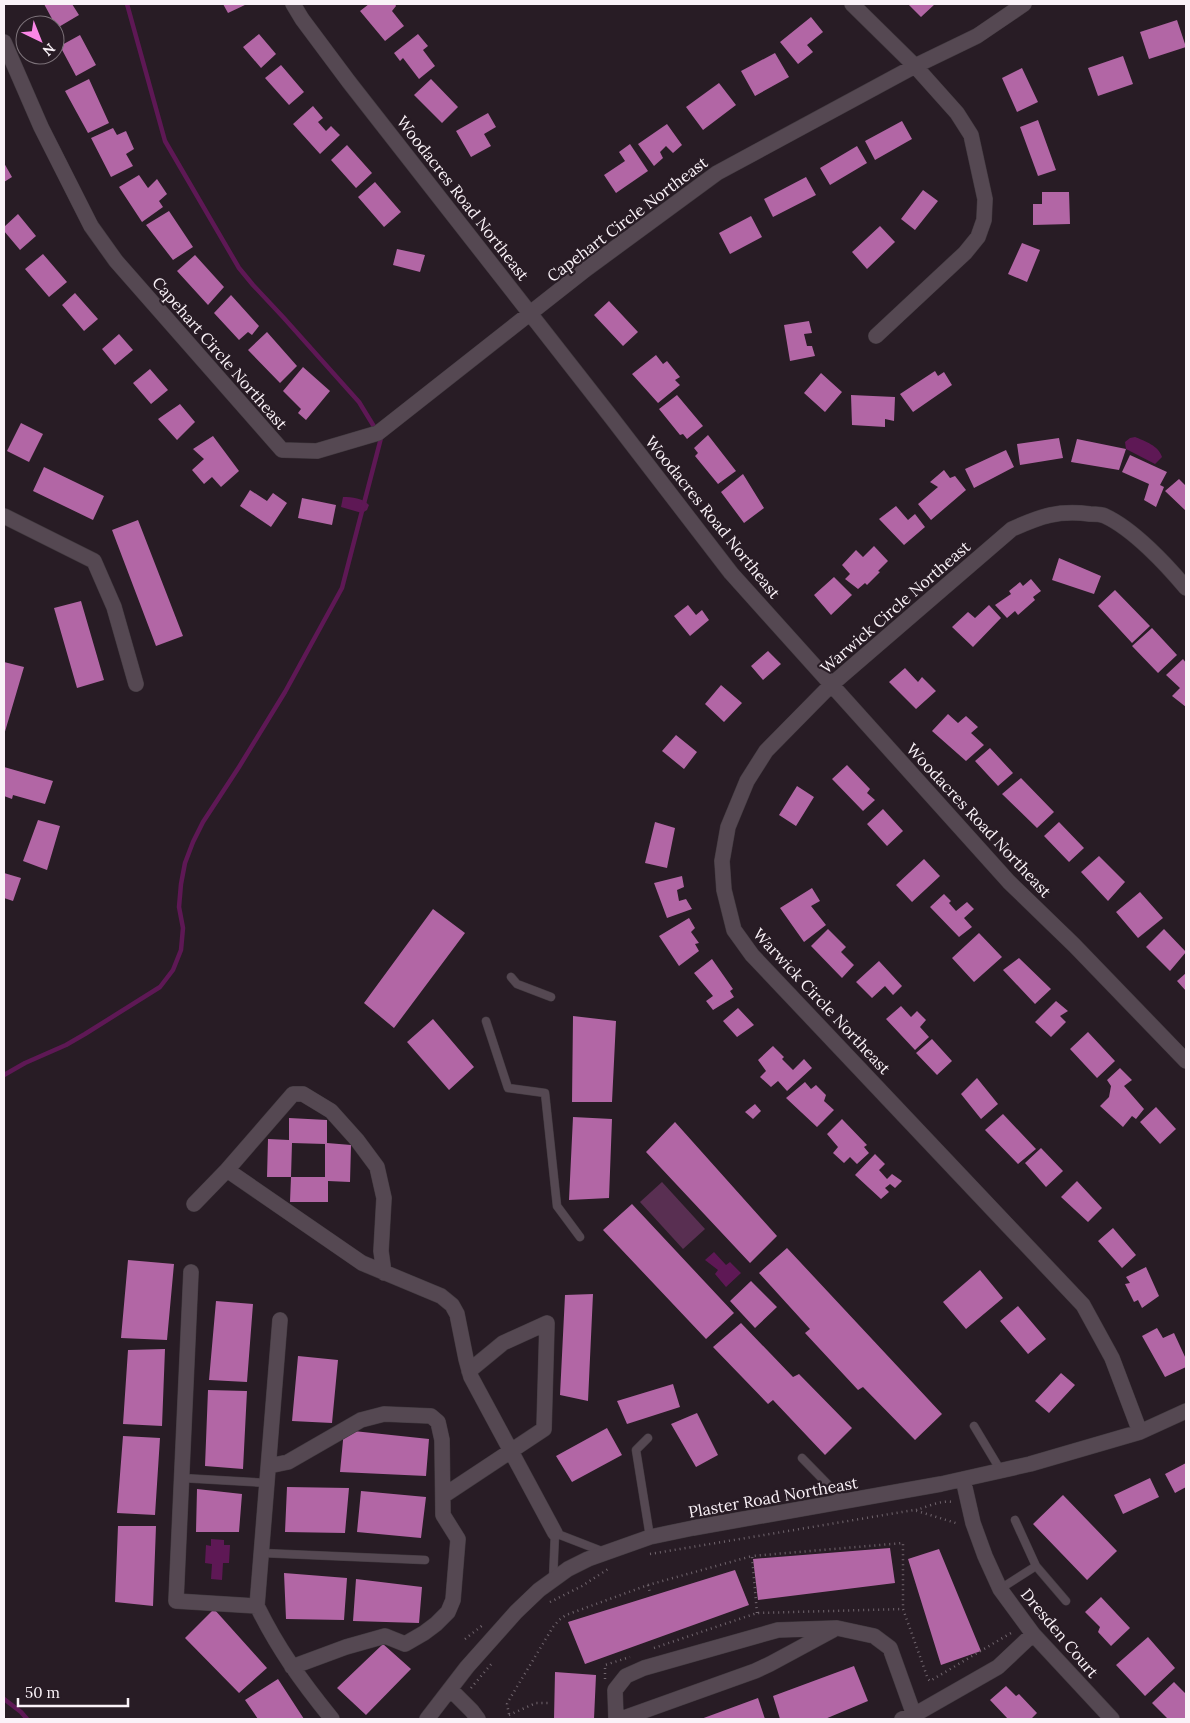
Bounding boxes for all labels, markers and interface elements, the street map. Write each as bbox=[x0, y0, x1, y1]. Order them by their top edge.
north arrow bbox=[15, 15, 65, 65]
text: N bbox=[39, 39, 59, 60]
street label: Woodacres Road Northeast bbox=[392, 112, 534, 285]
street label: Capehart Circle Northeast bbox=[543, 152, 712, 286]
street label: Capehart Circle Northeast bbox=[148, 273, 292, 434]
street label: Woodacres Road Northeast bbox=[641, 432, 785, 603]
street label: Warwick Circle Northeast bbox=[816, 536, 975, 678]
street label: Woodacres Road Northeast bbox=[902, 739, 1056, 902]
street label: Warwick Circle Northeast bbox=[749, 924, 895, 1079]
street label: Plaster Road Northeast bbox=[687, 1472, 860, 1522]
street label: Dresden Court bbox=[1017, 1584, 1104, 1682]
scale bar bbox=[18, 1676, 128, 1708]
text: 50 m bbox=[25, 1683, 60, 1702]

